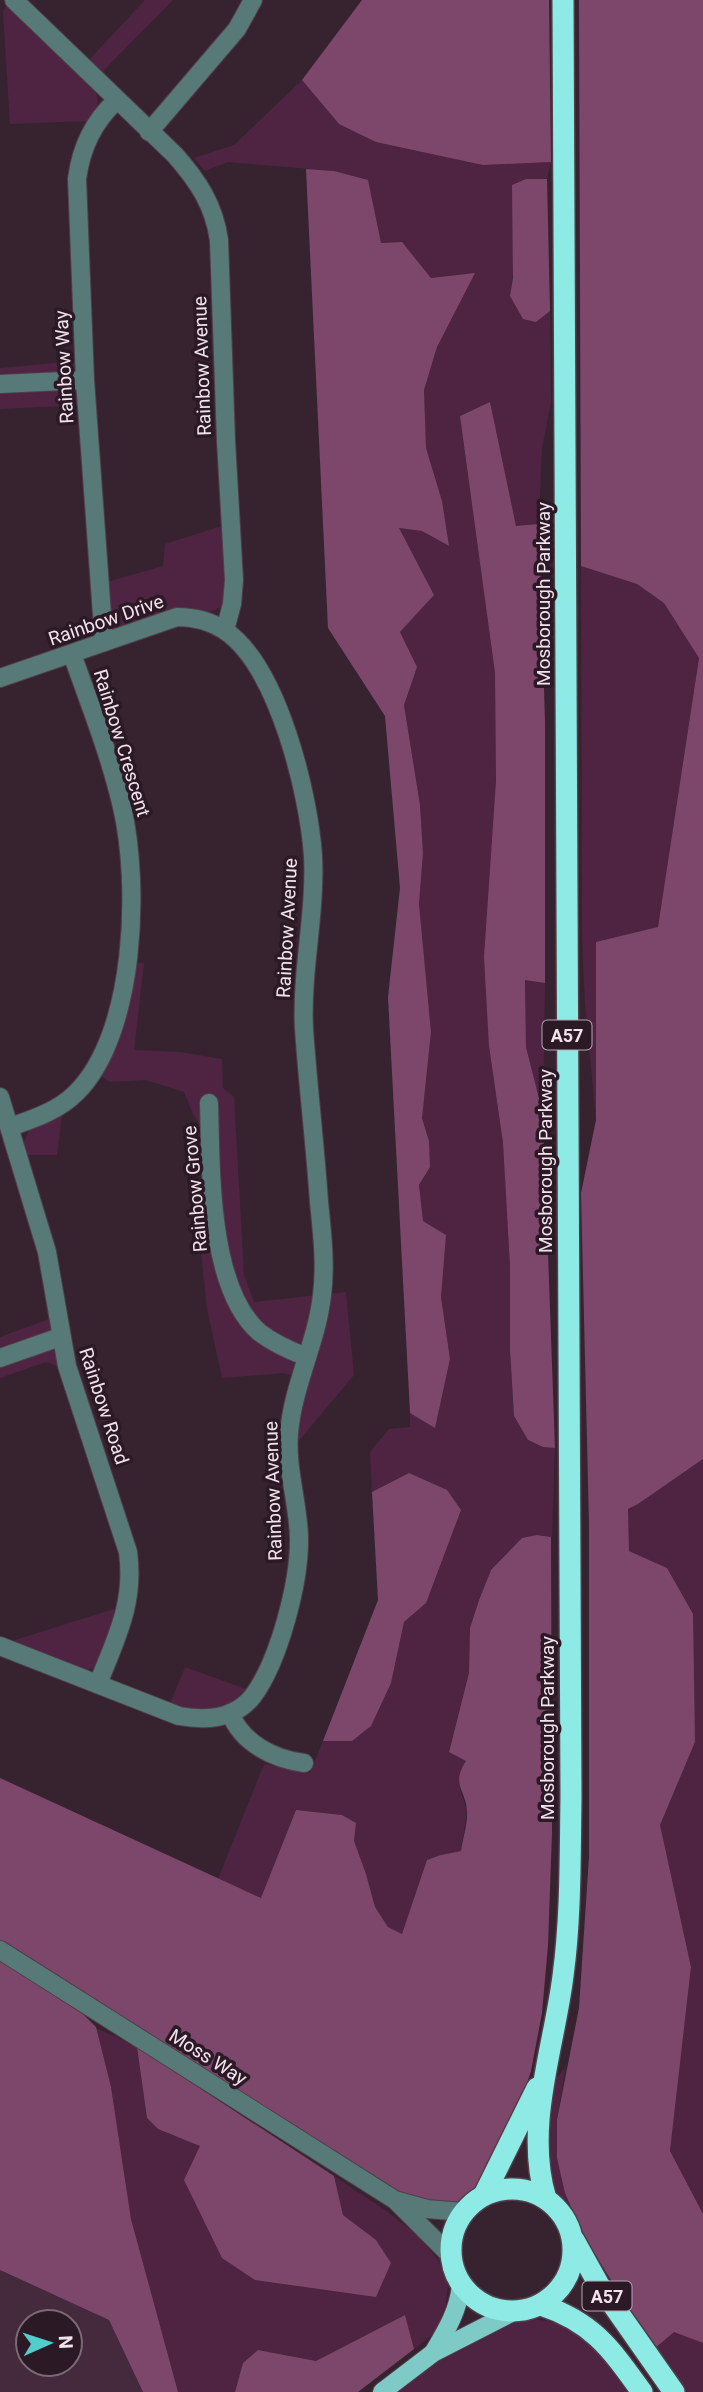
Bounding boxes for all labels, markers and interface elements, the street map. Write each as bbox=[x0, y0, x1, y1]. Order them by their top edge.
street label: Rainbow Avenue bbox=[188, 296, 216, 436]
street label: Rainbow Way bbox=[50, 310, 78, 424]
street label: Mosborough Parkway bbox=[532, 502, 555, 686]
street label: Rainbow Drive bbox=[45, 590, 167, 650]
street label: Rainbow Crescent bbox=[89, 667, 155, 819]
street label: Rainbow Avenue bbox=[272, 858, 302, 998]
road number: A57 bbox=[542, 1020, 592, 1050]
street label: Mosborough Parkway bbox=[534, 1069, 557, 1253]
street label: Rainbow Grove bbox=[178, 1125, 212, 1253]
street label: Rainbow Road bbox=[74, 1345, 134, 1467]
street label: Rainbow Avenue bbox=[259, 1421, 287, 1561]
street label: Mosborough Parkway bbox=[536, 1636, 559, 1820]
street label: Moss Way bbox=[165, 2024, 251, 2090]
road number: A57 bbox=[582, 2282, 632, 2310]
north arrow bbox=[14, 2308, 84, 2378]
text: N bbox=[54, 2335, 77, 2349]

